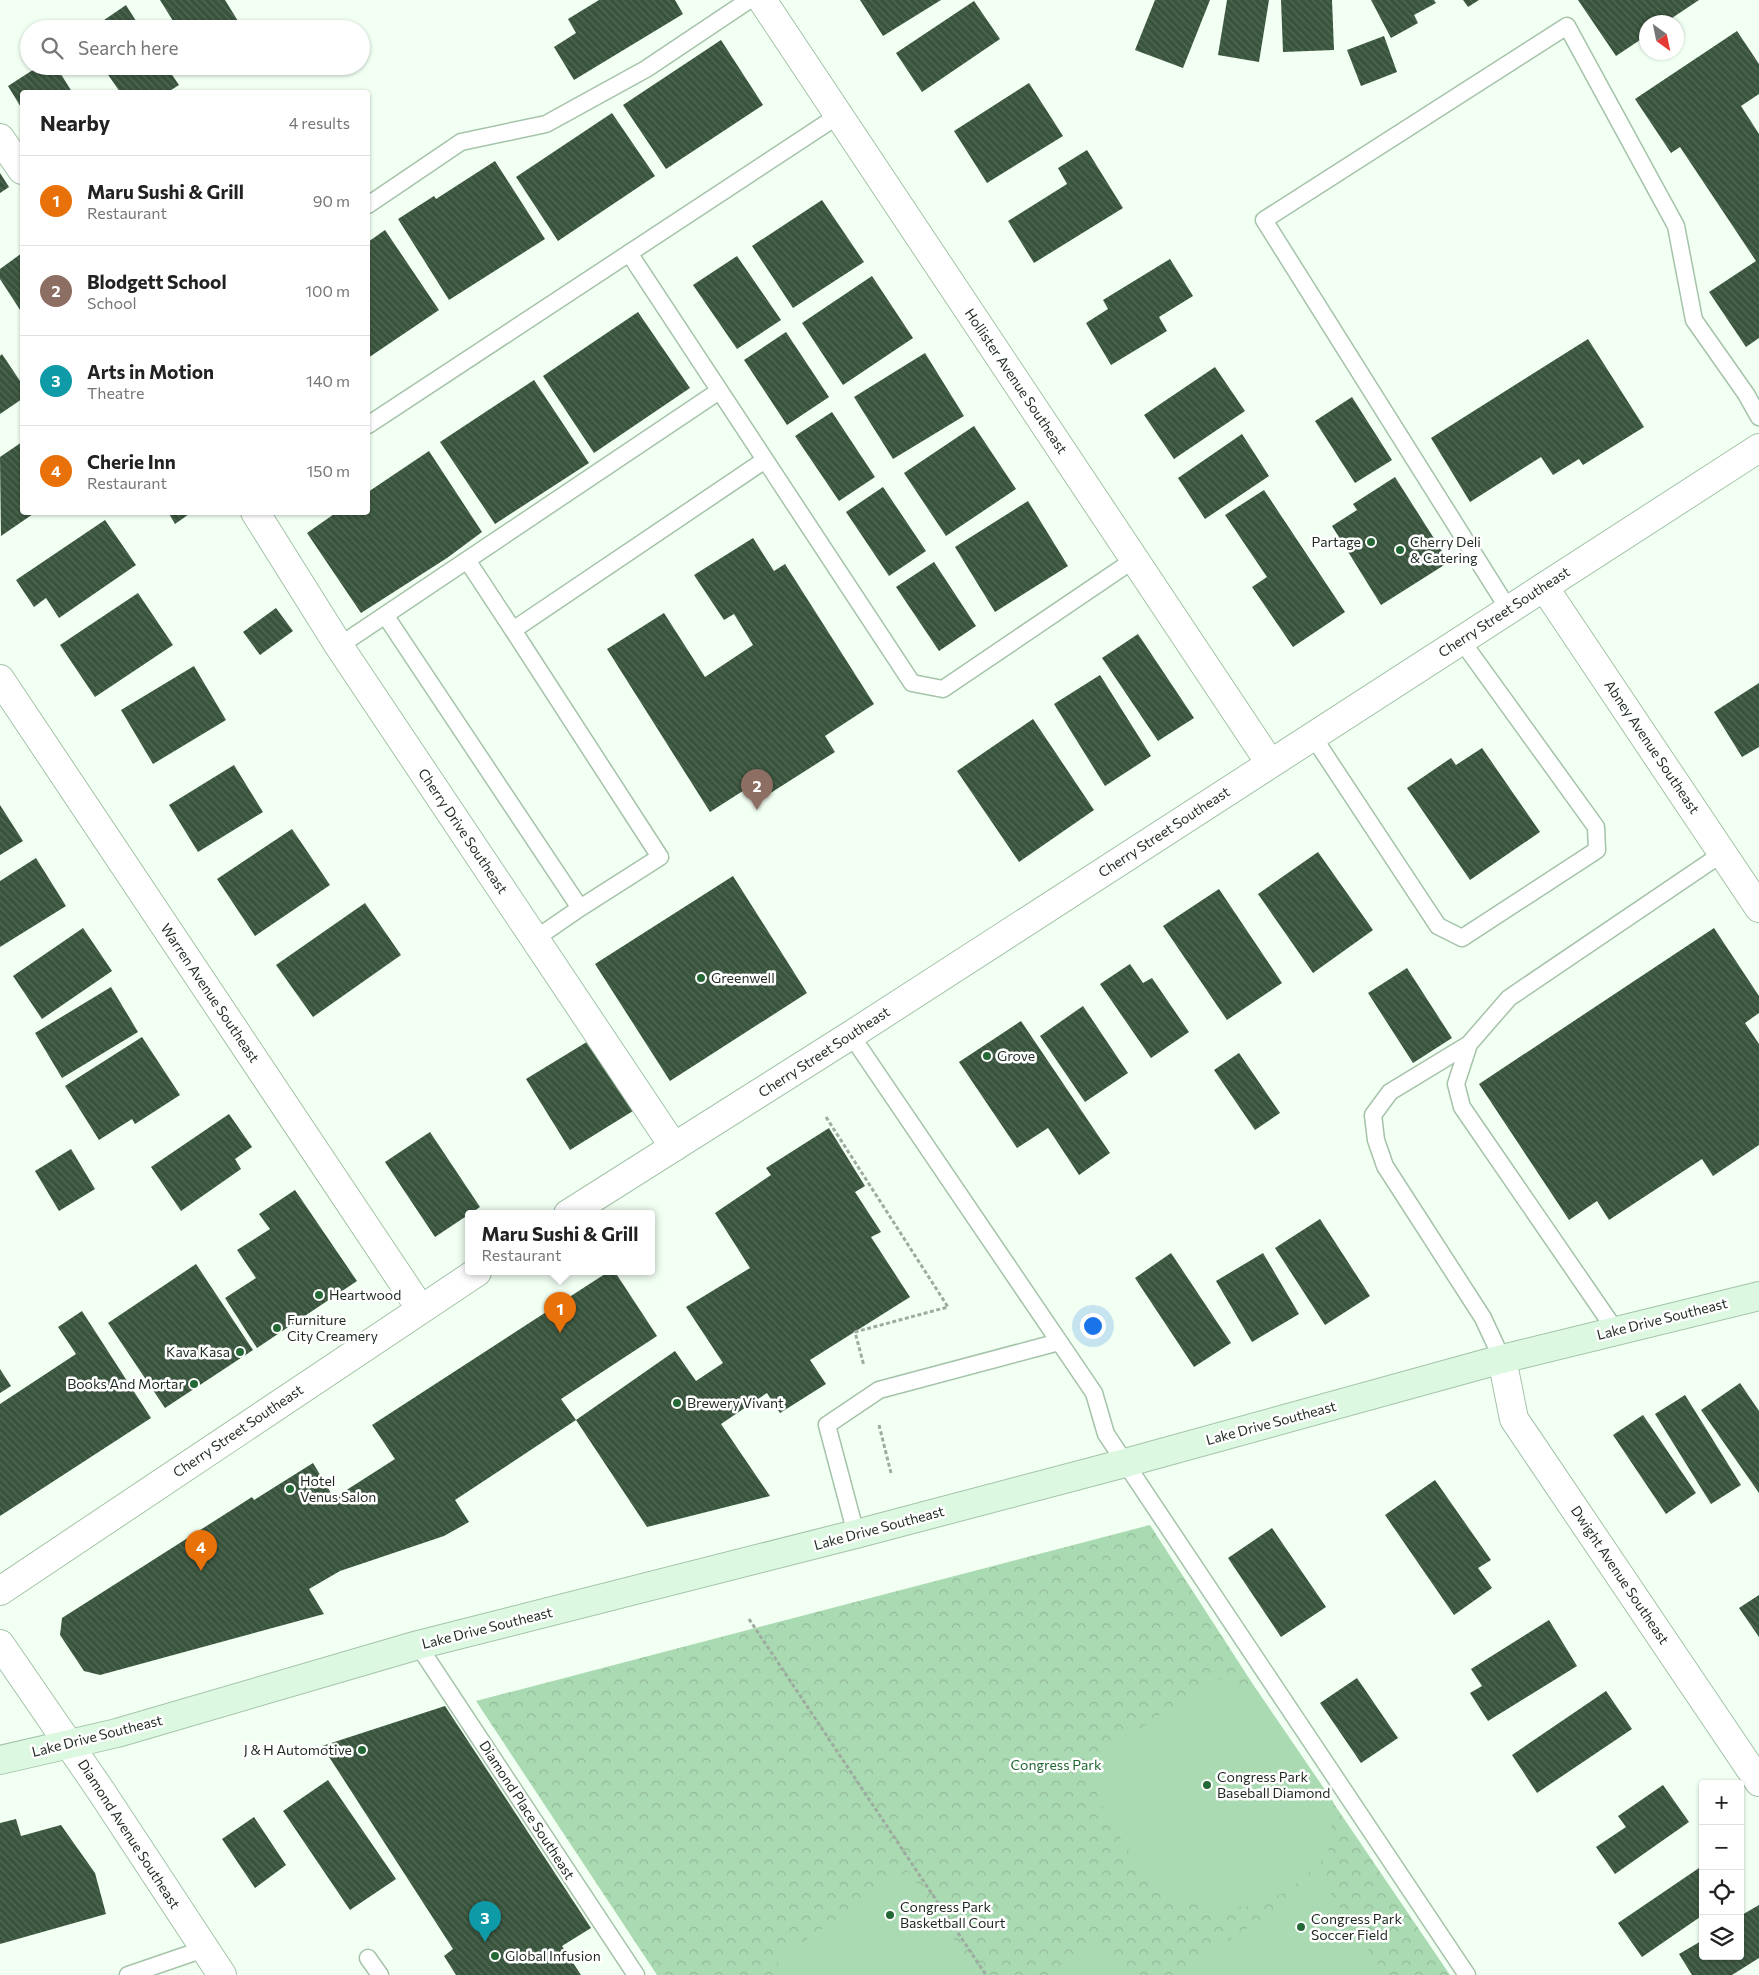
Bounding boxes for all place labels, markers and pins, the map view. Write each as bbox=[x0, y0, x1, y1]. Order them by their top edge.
place label: Partage bbox=[1311, 533, 1361, 550]
place label: Cherry Deli & Catering bbox=[1410, 533, 1481, 566]
marker: Partage bbox=[1365, 536, 1377, 548]
marker: Cherry Deli & Catering bbox=[1394, 544, 1406, 556]
pin: 2 bbox=[741, 769, 773, 810]
place label: Greenwell bbox=[711, 969, 775, 986]
marker: Greenwell bbox=[695, 972, 707, 984]
place label: Grove bbox=[997, 1047, 1035, 1064]
marker: Grove bbox=[981, 1050, 993, 1062]
place label: Heartwood bbox=[329, 1286, 401, 1303]
marker: Heartwood bbox=[313, 1289, 325, 1301]
pin: 1 bbox=[544, 1292, 576, 1333]
place label: Furniture City Creamery bbox=[287, 1311, 378, 1344]
marker: Furniture City Creamery bbox=[271, 1322, 283, 1334]
place label: Kava Kasa bbox=[166, 1343, 230, 1360]
marker: Kava Kasa bbox=[234, 1346, 246, 1358]
place label: Books And Mortar bbox=[67, 1375, 184, 1392]
marker: Books And Mortar bbox=[188, 1378, 200, 1390]
place label: Brewery Vivant bbox=[687, 1394, 784, 1411]
marker: Brewery Vivant bbox=[671, 1397, 683, 1409]
place label: Hotel Venus Salon bbox=[300, 1472, 376, 1505]
marker: Hotel Venus Salon bbox=[284, 1483, 296, 1495]
pin: 4 bbox=[185, 1530, 217, 1571]
place label: J & H Automotive bbox=[244, 1741, 352, 1758]
marker: J & H Automotive bbox=[356, 1744, 368, 1756]
place label: Congress Park Baseball Diamond bbox=[1217, 1768, 1330, 1801]
marker: Congress Park Baseball Diamond bbox=[1201, 1779, 1213, 1791]
place label: Congress Park Basketball Court bbox=[900, 1898, 1006, 1931]
pin: 3 bbox=[469, 1901, 501, 1942]
marker: Congress Park Basketball Court bbox=[884, 1909, 896, 1921]
place label: Congress Park Soccer Field bbox=[1311, 1910, 1402, 1943]
marker: Congress Park Soccer Field bbox=[1295, 1921, 1307, 1933]
place label: Global Infusion bbox=[505, 1947, 601, 1964]
marker: Global Infusion bbox=[489, 1950, 501, 1962]

